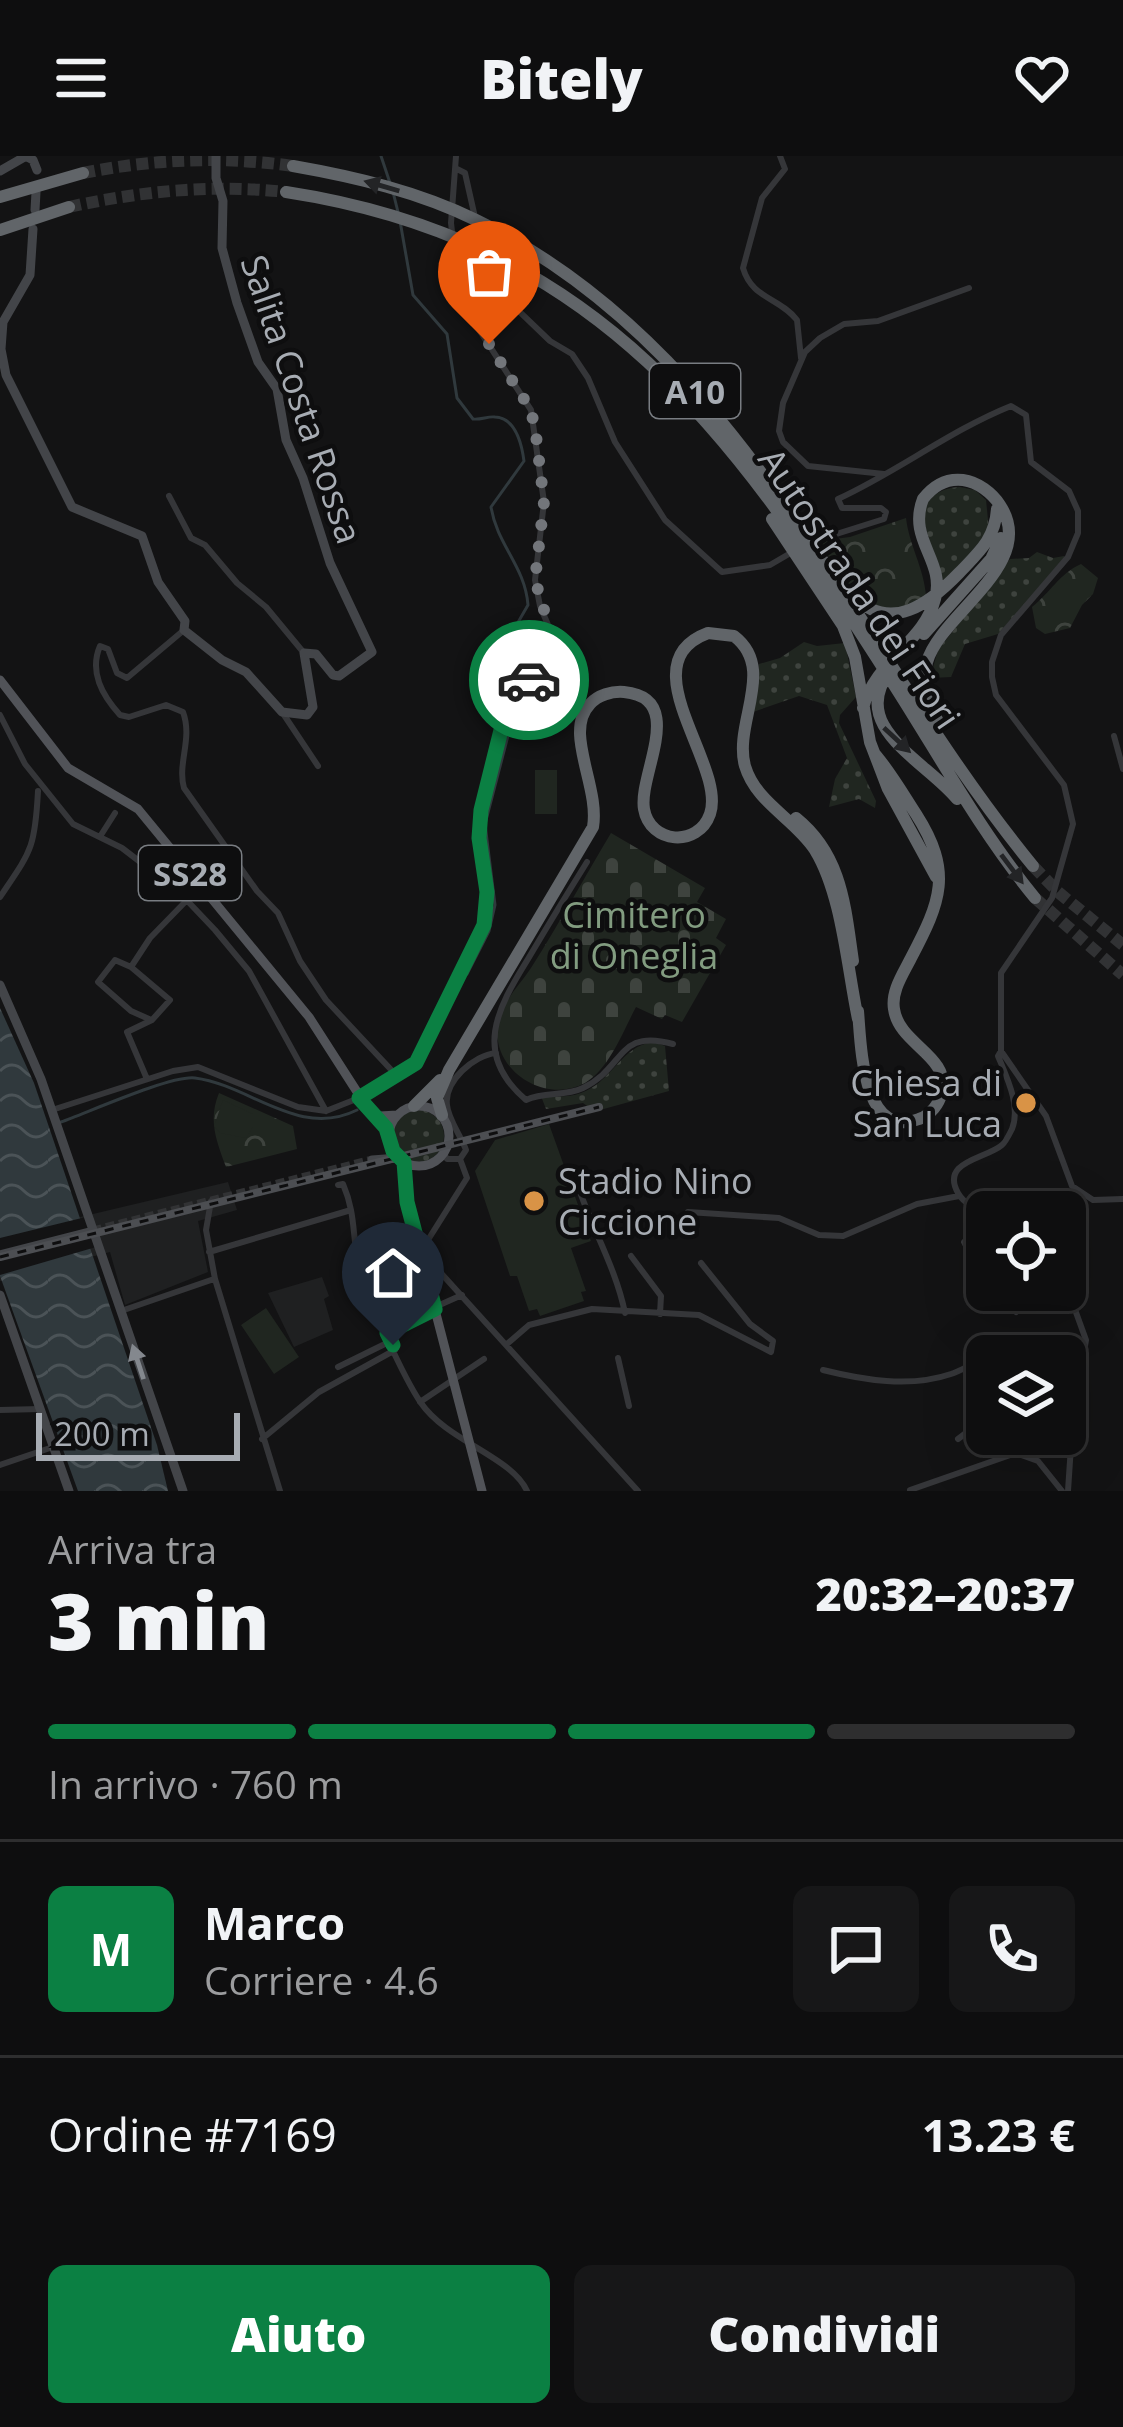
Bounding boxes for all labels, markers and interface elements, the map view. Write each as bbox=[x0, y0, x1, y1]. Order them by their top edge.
text: Bitely bbox=[480, 41, 643, 115]
icon: menu bbox=[48, 45, 114, 111]
icon: heart bbox=[1009, 45, 1075, 111]
one-way arrow bbox=[363, 175, 400, 194]
pin bbox=[438, 221, 540, 344]
icon: bag bbox=[456, 239, 522, 305]
street label: Salita Costa Rossa bbox=[230, 248, 374, 550]
road number: A10 bbox=[650, 364, 740, 418]
street label: Autostrada dei Fiori bbox=[748, 438, 972, 738]
courier bbox=[469, 620, 589, 740]
icon: car bbox=[496, 647, 562, 713]
one-way arrow bbox=[882, 726, 911, 754]
road number: SS28 bbox=[139, 846, 241, 900]
one-way arrow bbox=[1000, 853, 1024, 884]
park label: Cimitero di Oneglia bbox=[550, 890, 718, 980]
place label: Chiesa di San Luca bbox=[850, 1058, 1002, 1148]
marker: Chiesa di San Luca bbox=[1013, 1090, 1039, 1116]
place label: Stadio Nino Ciccione bbox=[558, 1156, 753, 1246]
marker: Stadio Nino Ciccione bbox=[521, 1188, 547, 1214]
map controls bbox=[966, 1191, 1086, 1455]
button: locate bbox=[966, 1191, 1086, 1311]
pin bbox=[342, 1222, 444, 1345]
icon: home bbox=[360, 1240, 426, 1306]
button: layers bbox=[966, 1335, 1086, 1455]
one-way arrow bbox=[128, 1344, 146, 1380]
scale bar bbox=[36, 1407, 240, 1460]
text: 200 m bbox=[54, 1411, 150, 1456]
text: Arriva tra bbox=[48, 1522, 217, 1575]
text: 20:32–20:37 bbox=[816, 1563, 1075, 1624]
text: 3 min bbox=[48, 1567, 270, 1673]
text: In arrivo · 760 m bbox=[48, 1757, 343, 1810]
button: chat bbox=[793, 1886, 919, 2012]
button: phone bbox=[949, 1886, 1075, 2012]
text: Marco bbox=[204, 1892, 345, 1953]
text: M bbox=[90, 1918, 132, 1979]
text: Corriere · 4.6 bbox=[204, 1953, 439, 2006]
text: Ordine #7169 bbox=[48, 2104, 337, 2165]
text: 13.23 € bbox=[922, 2104, 1075, 2165]
button: Aiuto bbox=[48, 2265, 550, 2403]
button: Condividi bbox=[574, 2265, 1075, 2403]

